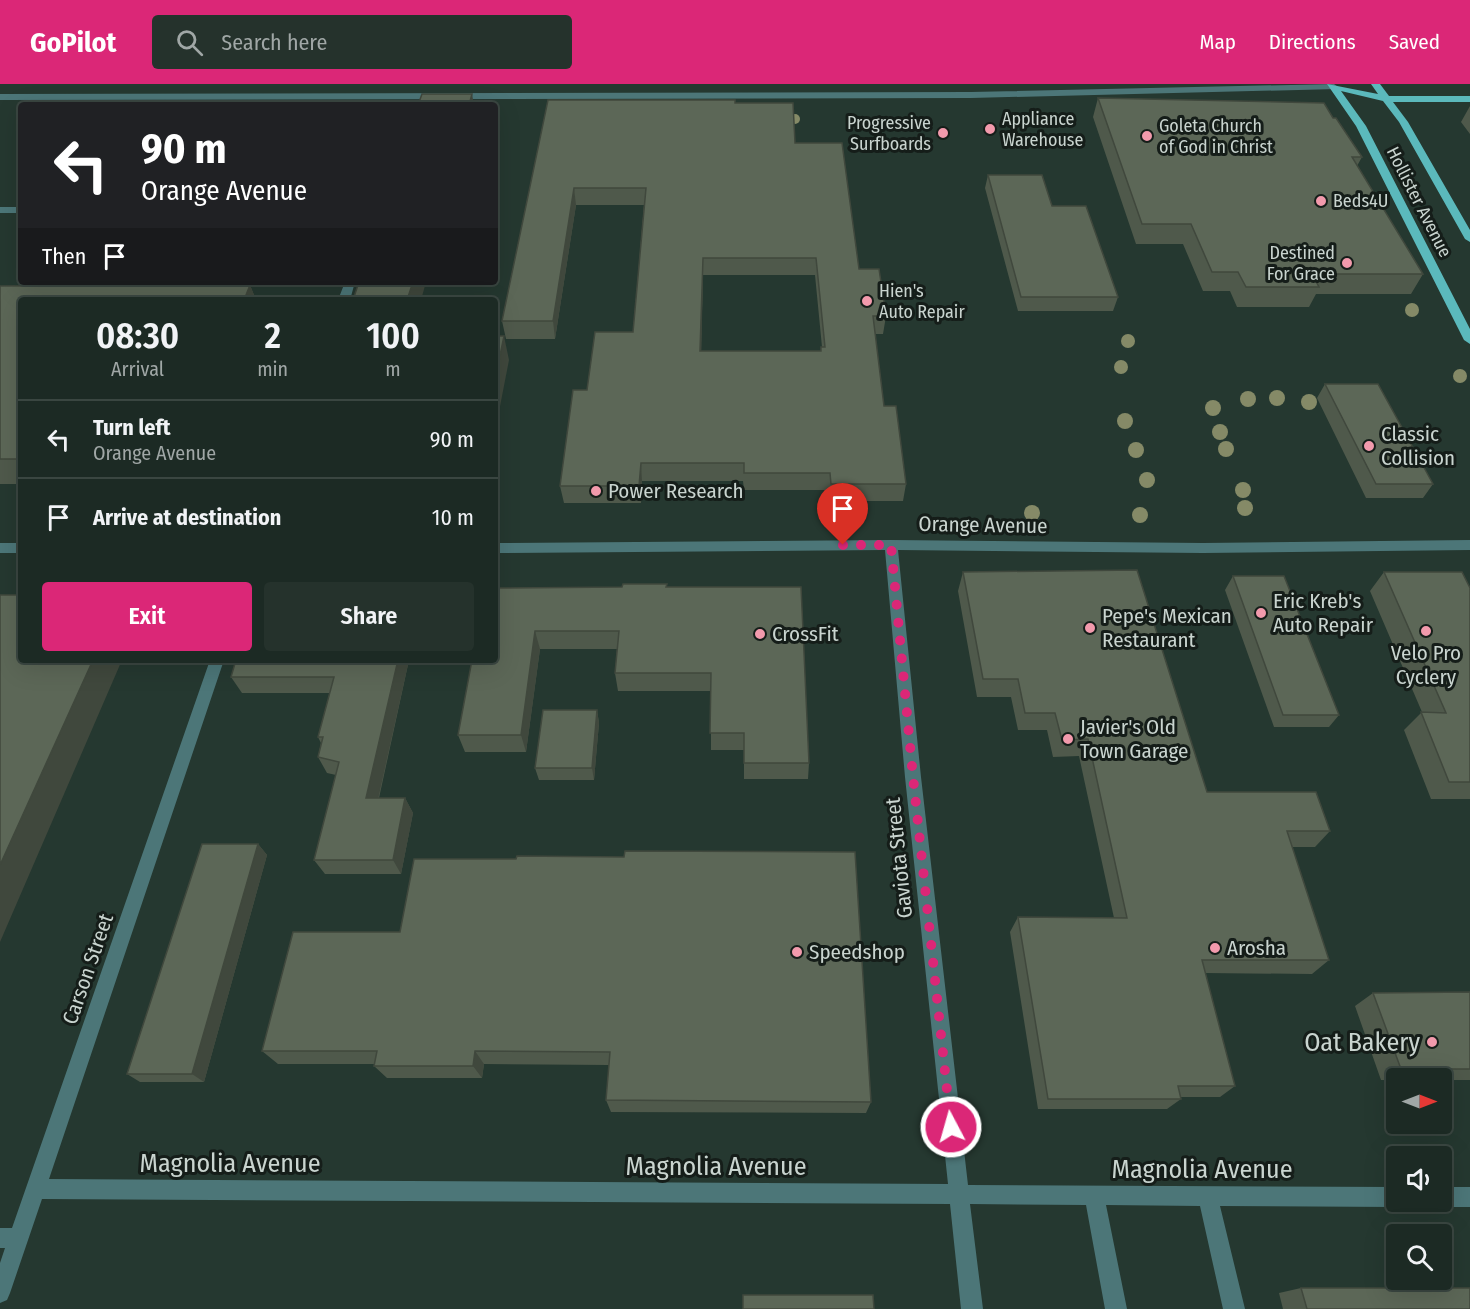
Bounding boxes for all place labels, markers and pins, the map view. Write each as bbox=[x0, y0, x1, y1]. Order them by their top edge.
place label: Appliance Warehouse bbox=[1002, 108, 1083, 151]
place label: Progressive Surfboards bbox=[847, 112, 931, 155]
place label: Goleta Church of God in Christ bbox=[1159, 115, 1273, 158]
marker: Appliance Warehouse bbox=[983, 122, 997, 136]
marker: Progressive Surfboards bbox=[936, 126, 950, 140]
marker: Goleta Church of God in Christ bbox=[1140, 129, 1154, 143]
place label: Beds4U bbox=[1333, 190, 1388, 212]
marker: Beds4U bbox=[1314, 194, 1328, 208]
place label: Destined For Grace bbox=[1267, 242, 1335, 285]
marker: Destined For Grace bbox=[1340, 256, 1354, 270]
place label: Hien's Auto Repair bbox=[879, 280, 965, 323]
marker: Hien's Auto Repair bbox=[860, 294, 874, 308]
place label: Classic Collision bbox=[1381, 421, 1455, 471]
marker: Classic Collision bbox=[1362, 439, 1376, 453]
place label: Power Research bbox=[608, 478, 744, 504]
pin bbox=[817, 483, 868, 545]
marker: Power Research bbox=[589, 484, 603, 498]
place label: Eric Kreb's Auto Repair bbox=[1273, 588, 1374, 638]
place label: Pepe's Mexican Restaurant bbox=[1102, 603, 1232, 653]
marker: Eric Kreb's Auto Repair bbox=[1254, 606, 1268, 620]
place label: CrossFit bbox=[772, 621, 839, 647]
marker: Pepe's Mexican Restaurant bbox=[1083, 621, 1097, 635]
marker: Velo Pro Cyclery bbox=[1419, 624, 1433, 638]
marker: CrossFit bbox=[753, 627, 767, 641]
place label: Velo Pro Cyclery bbox=[1391, 640, 1461, 690]
place label: Javier's Old Town Garage bbox=[1080, 714, 1188, 764]
marker: Javier's Old Town Garage bbox=[1061, 732, 1075, 746]
place label: Arosha bbox=[1227, 935, 1286, 961]
place label: Speedshop bbox=[809, 939, 905, 965]
marker: Arosha bbox=[1208, 941, 1222, 955]
marker: Speedshop bbox=[790, 945, 804, 959]
place label: Oat Bakery bbox=[1304, 1027, 1420, 1058]
marker: Oat Bakery bbox=[1425, 1035, 1439, 1049]

